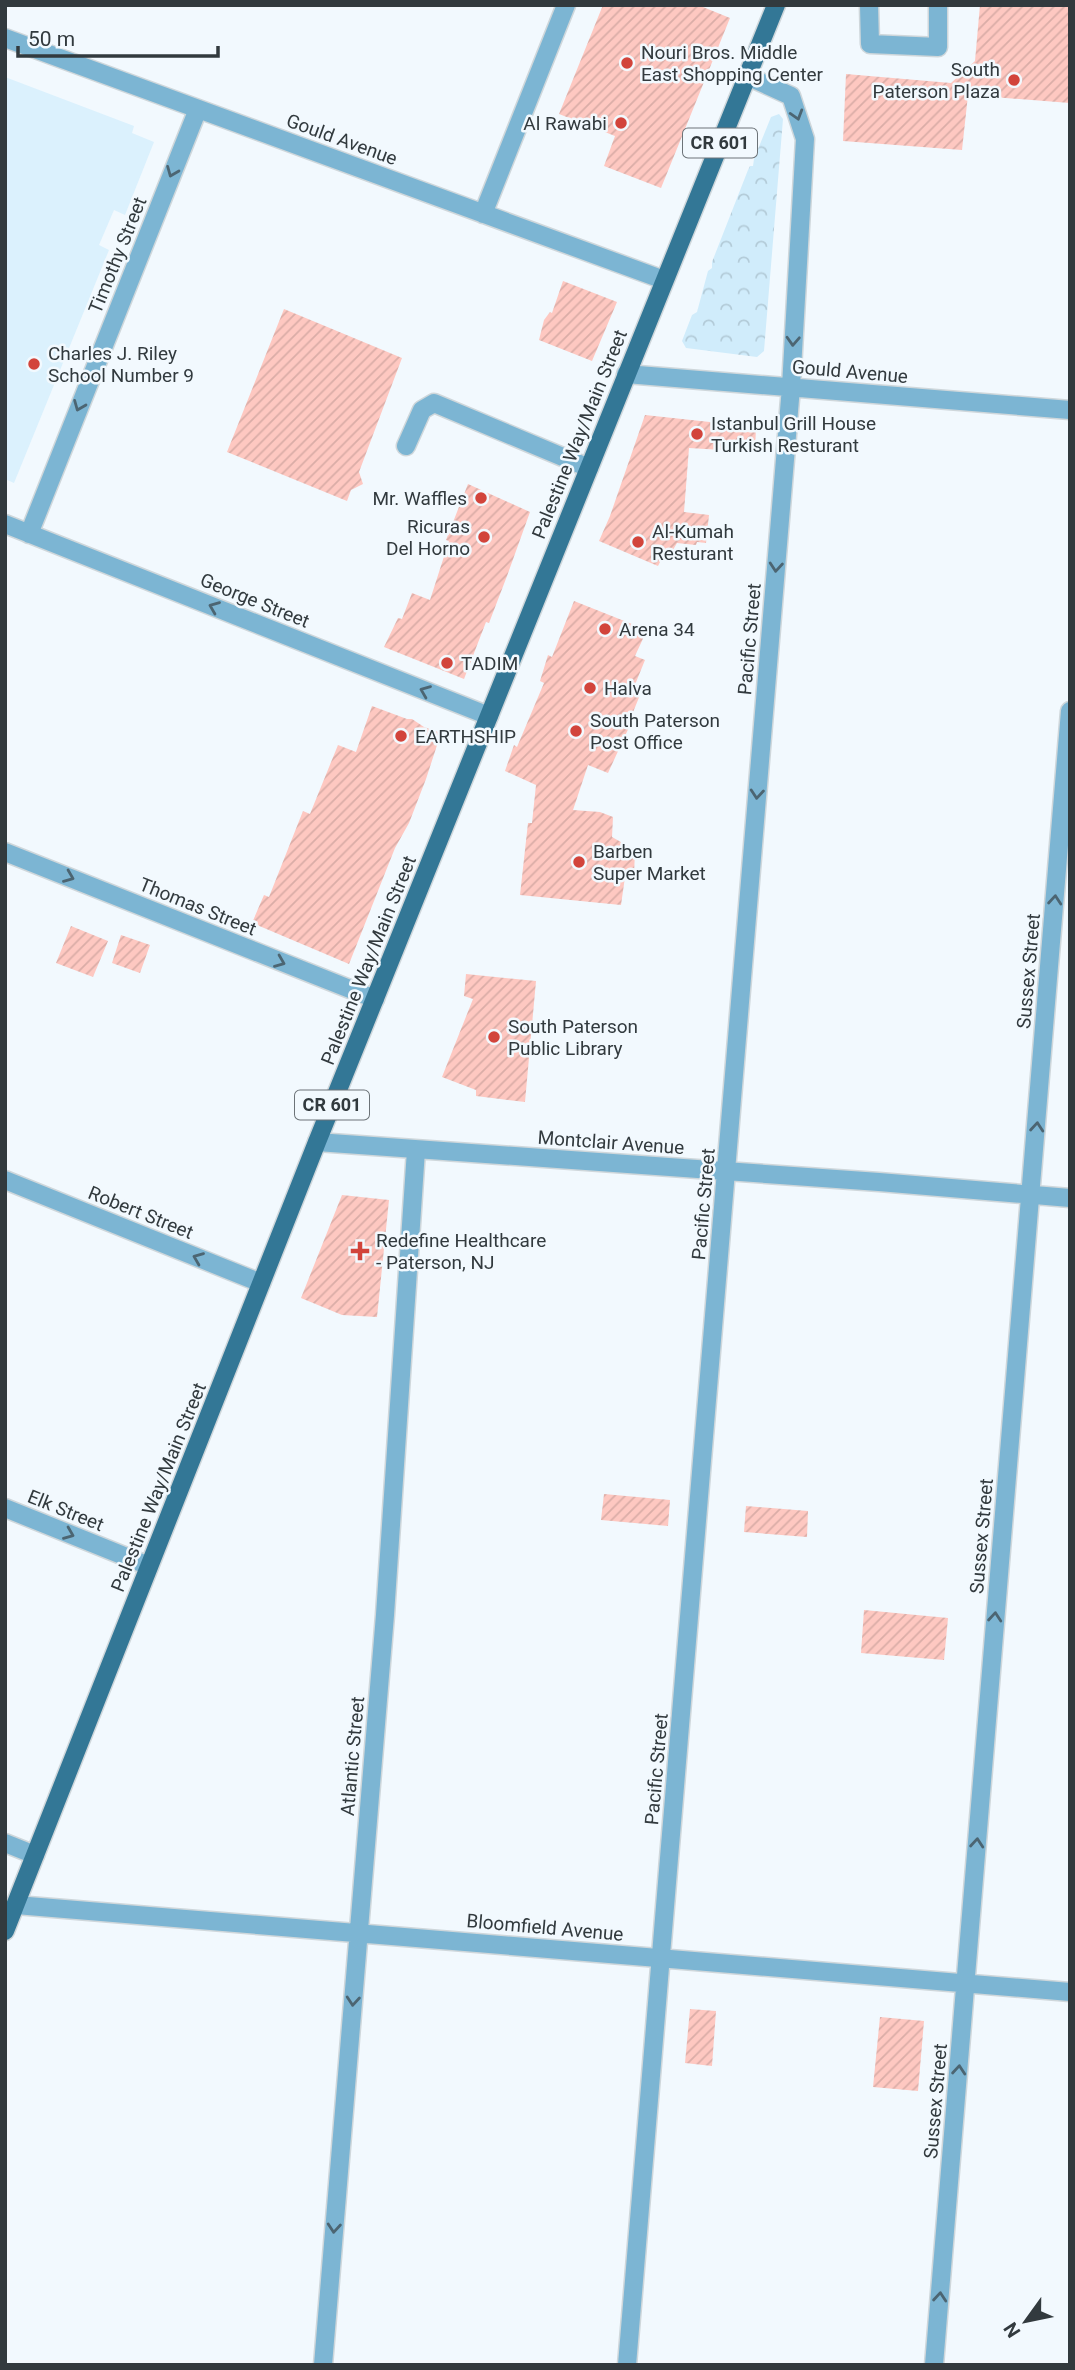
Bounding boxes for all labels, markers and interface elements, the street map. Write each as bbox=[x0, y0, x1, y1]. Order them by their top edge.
scale bar bbox=[18, 14, 217, 58]
text: 50 m bbox=[28, 27, 75, 51]
place label: Nouri Bros. Middle East Shopping Center bbox=[641, 41, 824, 86]
marker: Nouri Bros. Middle East Shopping Center bbox=[619, 55, 635, 71]
place label: South Paterson Plaza bbox=[873, 58, 1000, 103]
marker: South Paterson Plaza bbox=[1006, 72, 1022, 88]
one-way arrow bbox=[789, 108, 804, 120]
street label: Gould Avenue bbox=[283, 109, 400, 170]
place label: Al Rawabi bbox=[523, 112, 607, 135]
marker: Al Rawabi bbox=[613, 115, 629, 131]
road number: CR 601 bbox=[683, 128, 757, 158]
one-way arrow bbox=[167, 166, 181, 178]
street label: Timothy Street bbox=[84, 193, 151, 317]
street label: Palestine Way/Main Street bbox=[527, 326, 632, 542]
one-way arrow bbox=[786, 335, 801, 346]
place label: Charles J. Riley School Number 9 bbox=[48, 342, 194, 387]
street label: Gould Avenue bbox=[791, 355, 909, 388]
marker: Charles J. Riley School Number 9 bbox=[26, 356, 42, 372]
one-way arrow bbox=[74, 400, 88, 412]
place label: Istanbul Grill House Turkish Resturant bbox=[711, 412, 876, 457]
marker: Istanbul Grill House Turkish Resturant bbox=[689, 426, 705, 442]
place label: Mr. Waffles bbox=[372, 487, 467, 510]
marker: Mr. Waffles bbox=[473, 490, 489, 506]
place label: Ricuras Del Horno bbox=[386, 515, 470, 560]
place label: Al-Kumah Resturant bbox=[652, 520, 734, 565]
marker: Ricuras Del Horno bbox=[476, 529, 492, 545]
marker: Al-Kumah Resturant bbox=[630, 534, 646, 550]
one-way arrow bbox=[769, 562, 784, 573]
street label: George Street bbox=[197, 568, 313, 633]
street label: Pacific Street bbox=[733, 582, 766, 696]
one-way arrow bbox=[208, 601, 220, 615]
place label: Arena 34 bbox=[619, 618, 695, 641]
marker: Arena 34 bbox=[597, 621, 613, 637]
place label: TADIM bbox=[461, 652, 518, 675]
marker: TADIM bbox=[439, 655, 455, 671]
place label: Halva bbox=[604, 677, 652, 700]
marker: Halva bbox=[582, 680, 598, 696]
one-way arrow bbox=[420, 685, 432, 699]
place label: South Paterson Post Office bbox=[590, 709, 720, 754]
marker: South Paterson Post Office bbox=[568, 723, 584, 739]
place label: EARTHSHIP bbox=[415, 725, 516, 748]
marker: EARTHSHIP bbox=[393, 728, 409, 744]
one-way arrow bbox=[750, 789, 765, 800]
place label: Barben Super Market bbox=[593, 840, 706, 885]
street label: Palestine Way/Main Street bbox=[316, 852, 421, 1068]
marker: Barben Super Market bbox=[571, 854, 587, 870]
one-way arrow bbox=[62, 869, 74, 883]
street label: Thomas Street bbox=[136, 873, 260, 940]
one-way arrow bbox=[1047, 895, 1062, 906]
street label: Sussex Street bbox=[1012, 912, 1045, 1030]
one-way arrow bbox=[273, 953, 285, 967]
place label: South Paterson Public Library bbox=[508, 1015, 638, 1060]
marker: South Paterson Public Library bbox=[486, 1029, 502, 1045]
road number: CR 601 bbox=[295, 1090, 369, 1120]
one-way arrow bbox=[1029, 1121, 1044, 1132]
street label: Montclair Avenue bbox=[537, 1126, 685, 1159]
street label: Pacific Street bbox=[687, 1147, 720, 1261]
street label: Robert Street bbox=[85, 1181, 197, 1244]
place label: Redefine Healthcare - Paterson, NJ bbox=[376, 1229, 546, 1274]
marker: Redefine Healthcare - Paterson, NJ bbox=[350, 1241, 370, 1261]
one-way arrow bbox=[193, 1252, 205, 1266]
street label: Palestine Way/Main Street bbox=[106, 1379, 211, 1595]
street label: Sussex Street bbox=[965, 1477, 998, 1595]
street label: Elk Street bbox=[24, 1485, 107, 1536]
one-way arrow bbox=[62, 1525, 74, 1539]
one-way arrow bbox=[987, 1611, 1002, 1622]
street label: Atlantic Street bbox=[336, 1696, 369, 1817]
street label: Pacific Street bbox=[640, 1712, 673, 1826]
one-way arrow bbox=[969, 1837, 984, 1848]
street label: Bloomfield Avenue bbox=[465, 1909, 624, 1946]
one-way arrow bbox=[346, 1996, 361, 2007]
street label: Sussex Street bbox=[919, 2042, 952, 2160]
one-way arrow bbox=[951, 2064, 966, 2075]
one-way arrow bbox=[327, 2222, 342, 2233]
north arrow bbox=[991, 2286, 1061, 2356]
one-way arrow bbox=[932, 2291, 947, 2302]
text: N bbox=[999, 2318, 1025, 2342]

